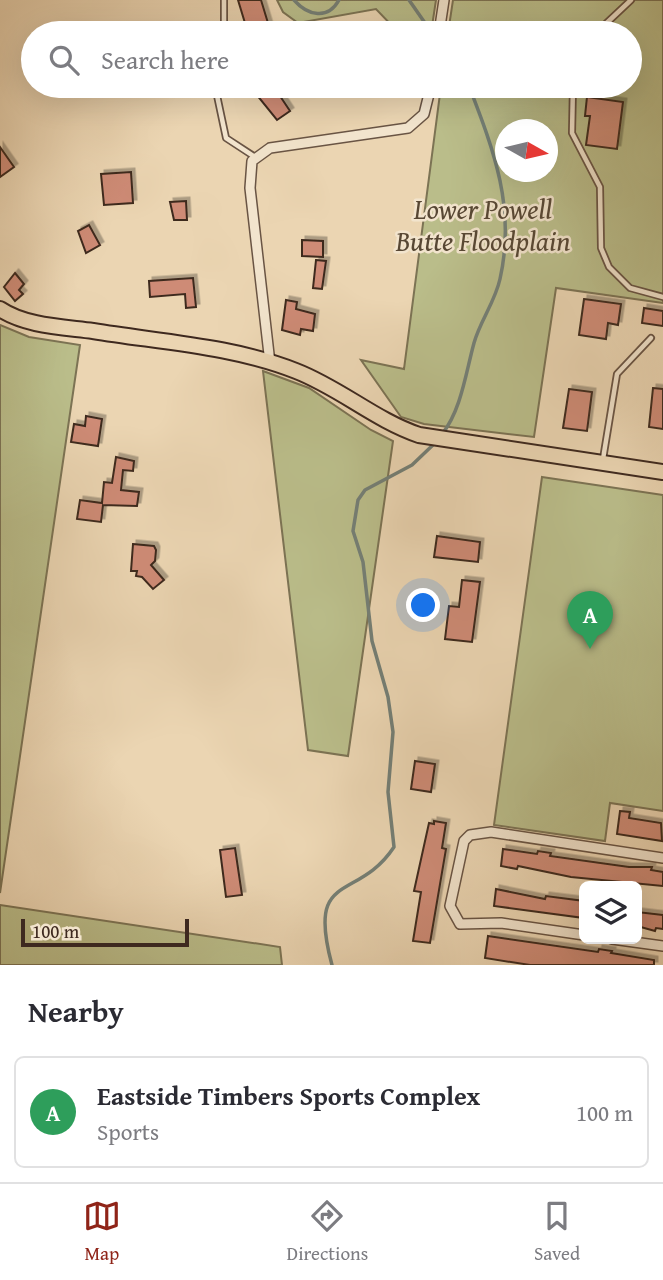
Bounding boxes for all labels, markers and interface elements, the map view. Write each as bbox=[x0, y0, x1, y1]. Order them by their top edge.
search box bbox=[21, 21, 642, 98]
text: Search here bbox=[101, 40, 229, 79]
icon: search bbox=[45, 41, 83, 79]
north arrow bbox=[495, 119, 558, 182]
park label: Lower Powell Butte Floodplain bbox=[395, 188, 570, 261]
your location bbox=[406, 588, 440, 622]
pin: A bbox=[567, 591, 613, 649]
map controls bbox=[579, 881, 642, 944]
button: layers bbox=[579, 881, 642, 944]
scale bar bbox=[21, 916, 189, 948]
text: 100 m bbox=[32, 917, 79, 945]
text: Nearby bbox=[28, 989, 124, 1033]
text: Eastside Timbers Sports Complex bbox=[97, 1076, 480, 1115]
text: A bbox=[46, 1096, 60, 1129]
text: 100 m bbox=[576, 1096, 633, 1129]
text: Sports bbox=[97, 1115, 159, 1148]
tab: Map bbox=[83, 1197, 121, 1267]
tab: Directions bbox=[287, 1197, 368, 1267]
tab: Saved bbox=[534, 1197, 580, 1267]

